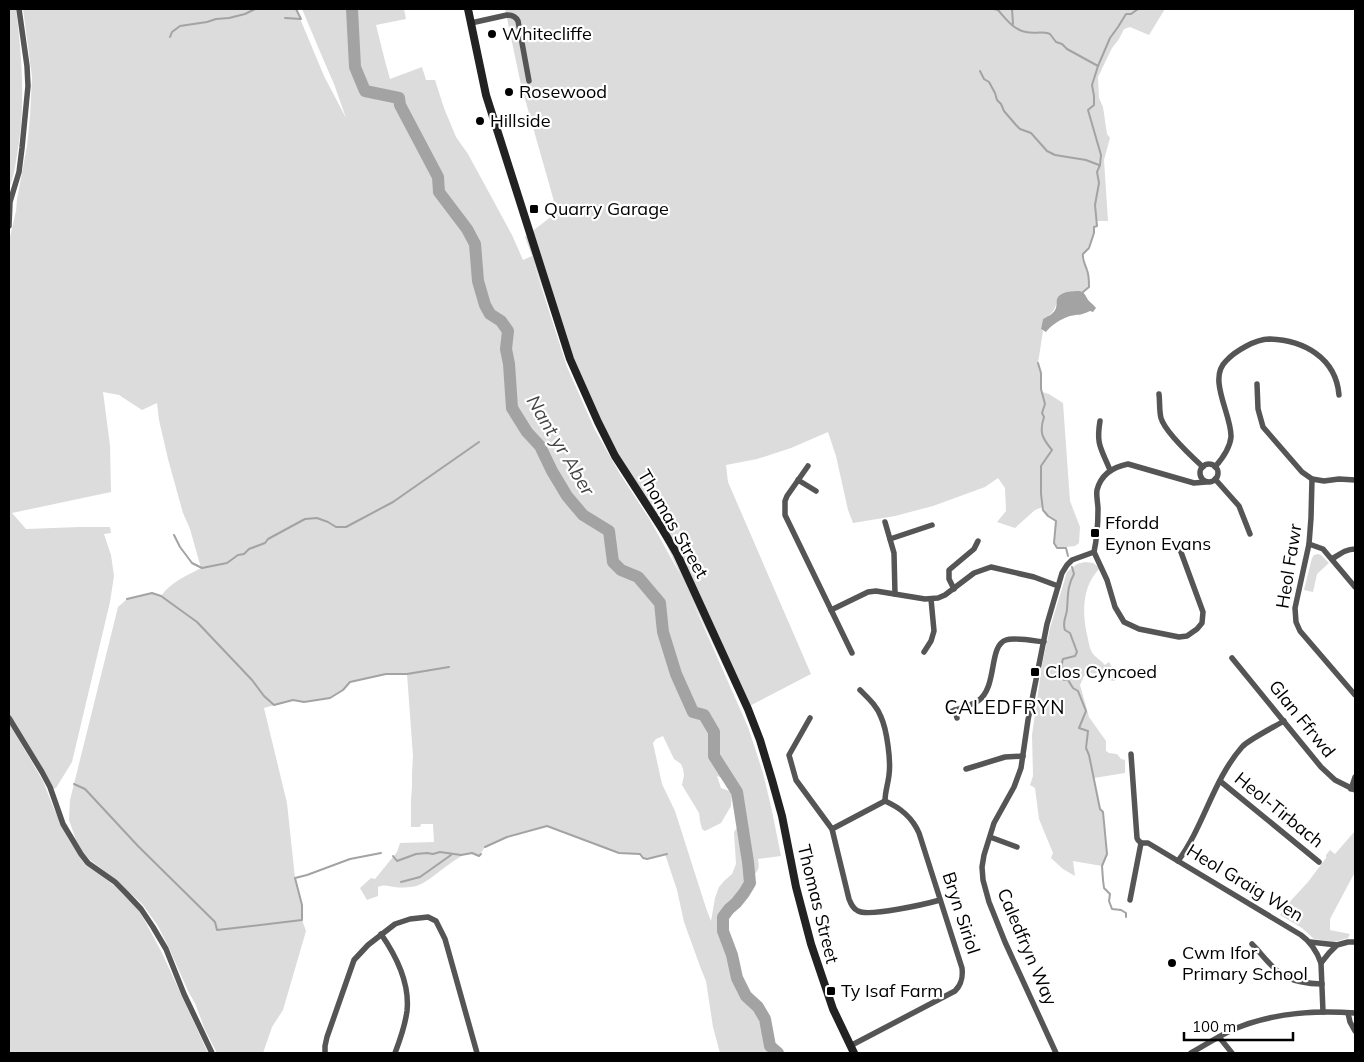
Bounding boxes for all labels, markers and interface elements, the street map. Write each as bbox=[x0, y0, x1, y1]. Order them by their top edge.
place label: Whitecliffe bbox=[502, 22, 592, 45]
marker: Whitecliffe bbox=[486, 28, 498, 40]
place label: Rosewood bbox=[519, 80, 607, 103]
marker: Rosewood bbox=[503, 86, 515, 98]
place label: Hillside bbox=[490, 109, 550, 132]
marker: Hillside bbox=[474, 115, 486, 127]
place label: Quarry Garage bbox=[544, 197, 669, 220]
marker: Quarry Garage bbox=[528, 203, 540, 215]
water label: Nant yr Aber bbox=[522, 390, 601, 500]
street label: Thomas Street bbox=[633, 465, 714, 582]
place label: Ffordd Eynon Evans bbox=[1105, 511, 1211, 555]
street label: Heol Fawr bbox=[1270, 521, 1307, 610]
marker: Ffordd Eynon Evans bbox=[1089, 527, 1101, 539]
place label: Clos Cyncoed bbox=[1045, 660, 1157, 683]
marker: Clos Cyncoed bbox=[1029, 666, 1041, 678]
street label: Glan Ffrwd bbox=[1264, 675, 1341, 762]
district label: CALEDFRYN bbox=[944, 695, 1066, 719]
street label: Heol-Tirbach bbox=[1230, 767, 1328, 852]
street label: Heol Graig Wen bbox=[1183, 839, 1308, 927]
street label: Thomas Street bbox=[793, 842, 844, 966]
street label: Bryn Siriol bbox=[937, 869, 986, 957]
street label: Caledfryn Way bbox=[992, 885, 1063, 1009]
place label: Cwm Ifor Primary School bbox=[1182, 941, 1308, 985]
marker: Cwm Ifor Primary School bbox=[1166, 957, 1178, 969]
place label: Ty Isaf Farm bbox=[841, 979, 943, 1002]
marker: Ty Isaf Farm bbox=[825, 985, 837, 997]
scale bar bbox=[1184, 1010, 1293, 1042]
text: 100 m bbox=[1192, 1017, 1236, 1036]

